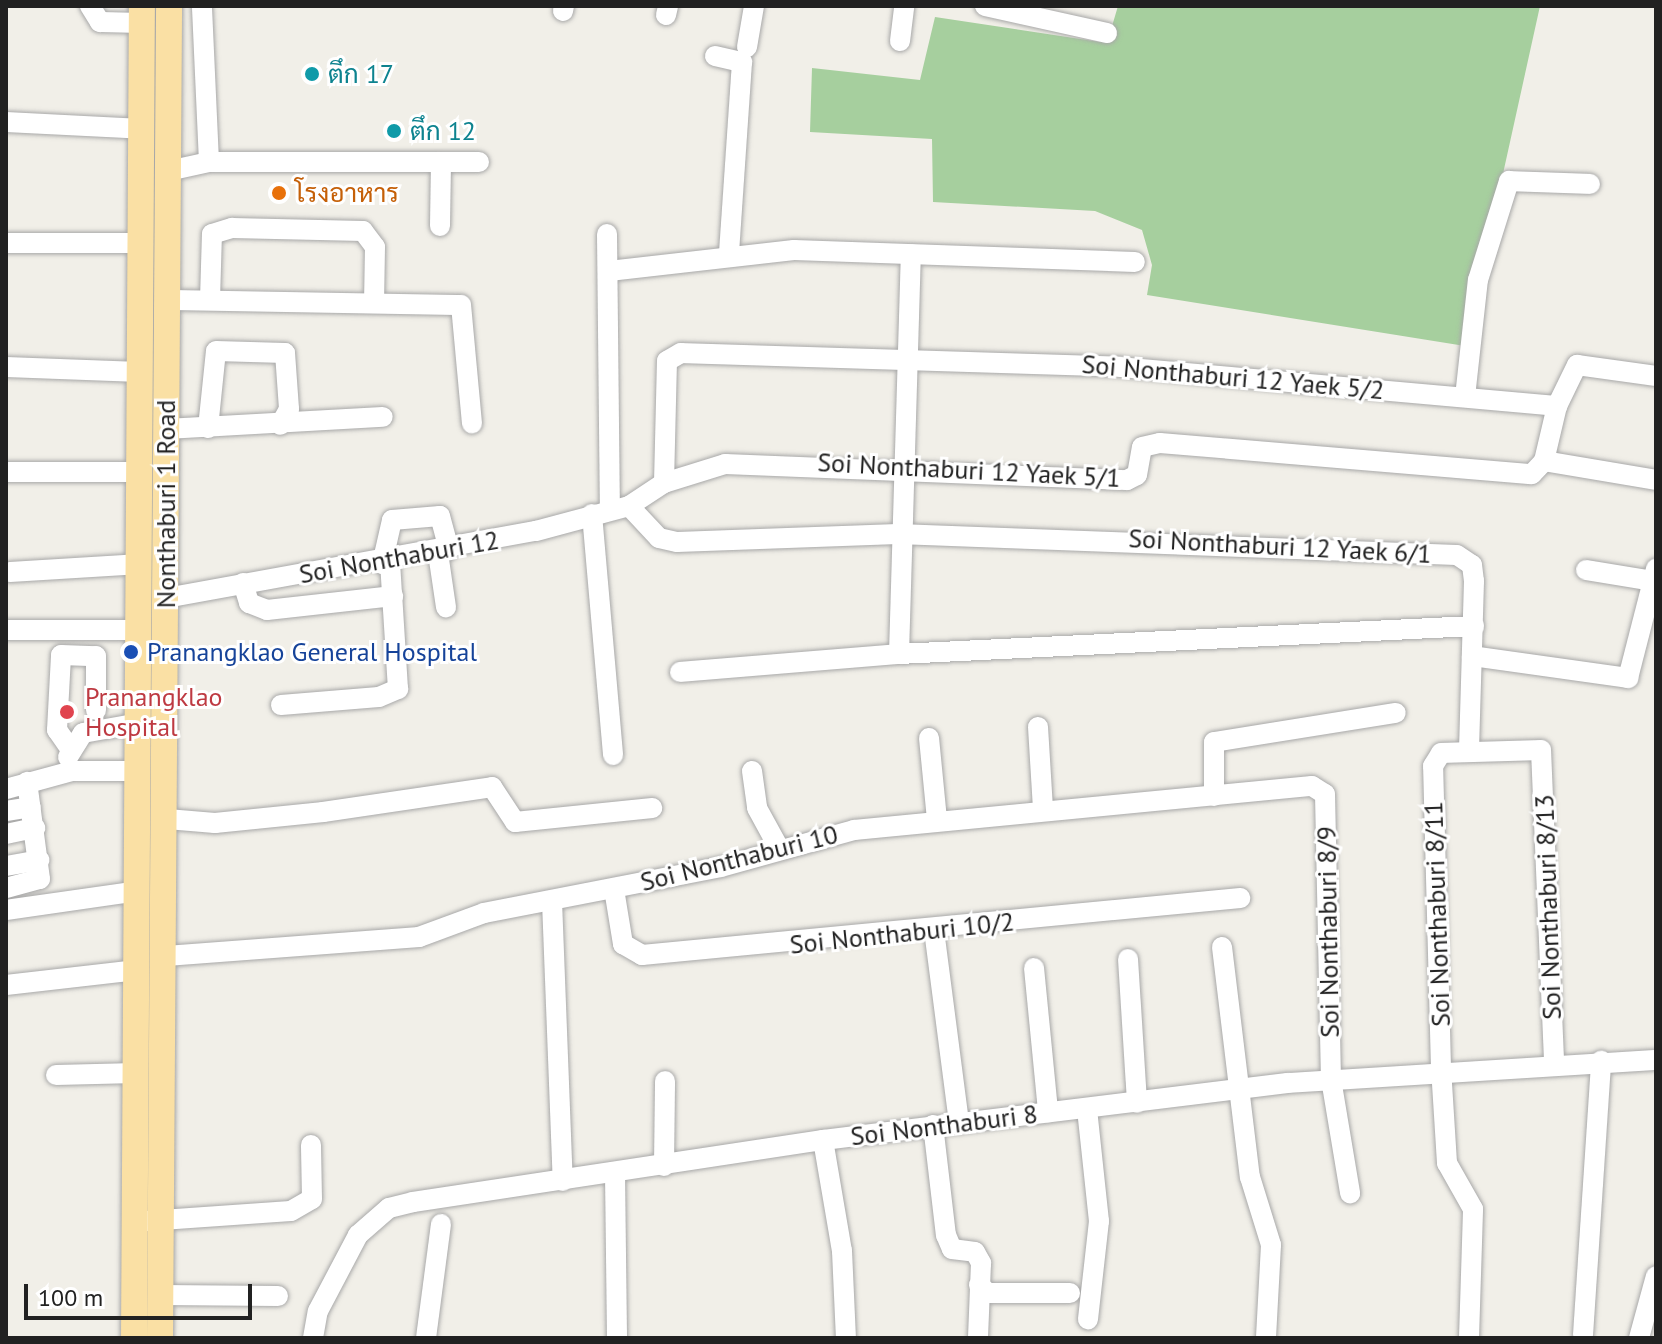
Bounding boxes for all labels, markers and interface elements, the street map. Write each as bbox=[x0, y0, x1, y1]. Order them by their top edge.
place label: ตึก 17 bbox=[328, 58, 394, 90]
marker: ตึก 17 bbox=[303, 65, 321, 83]
place label: ตึก 12 bbox=[410, 115, 476, 147]
marker: ตึก 12 bbox=[385, 122, 403, 140]
place label: โรงอาหาร bbox=[295, 177, 399, 209]
marker: โรงอาหาร bbox=[270, 184, 288, 202]
street label: Soi Nonthaburi 12 Yaek 5/2 bbox=[1080, 348, 1386, 406]
street label: Nonthaburi 1 Road bbox=[150, 400, 182, 608]
street label: Soi Nonthaburi 12 Yaek 5/1 bbox=[816, 446, 1122, 494]
street label: Soi Nonthaburi 12 Yaek 6/1 bbox=[1127, 522, 1433, 570]
street label: Soi Nonthaburi 12 bbox=[297, 524, 501, 590]
place label: Pranangklao General Hospital bbox=[147, 636, 477, 668]
marker: Pranangklao General Hospital bbox=[122, 643, 140, 661]
place label: Pranangklao Hospital bbox=[85, 681, 223, 742]
marker: Pranangklao Hospital bbox=[56, 701, 78, 723]
street label: Soi Nonthaburi 8/13 bbox=[1528, 794, 1568, 1020]
street label: Soi Nonthaburi 8/11 bbox=[1417, 801, 1457, 1027]
street label: Soi Nonthaburi 10 bbox=[637, 818, 841, 898]
street label: Soi Nonthaburi 8/9 bbox=[1311, 826, 1345, 1038]
street label: Soi Nonthaburi 10/2 bbox=[788, 906, 1016, 960]
street label: Soi Nonthaburi 8 bbox=[849, 1098, 1039, 1152]
scale bar bbox=[28, 1268, 256, 1318]
text: 100 m bbox=[38, 1282, 103, 1313]

